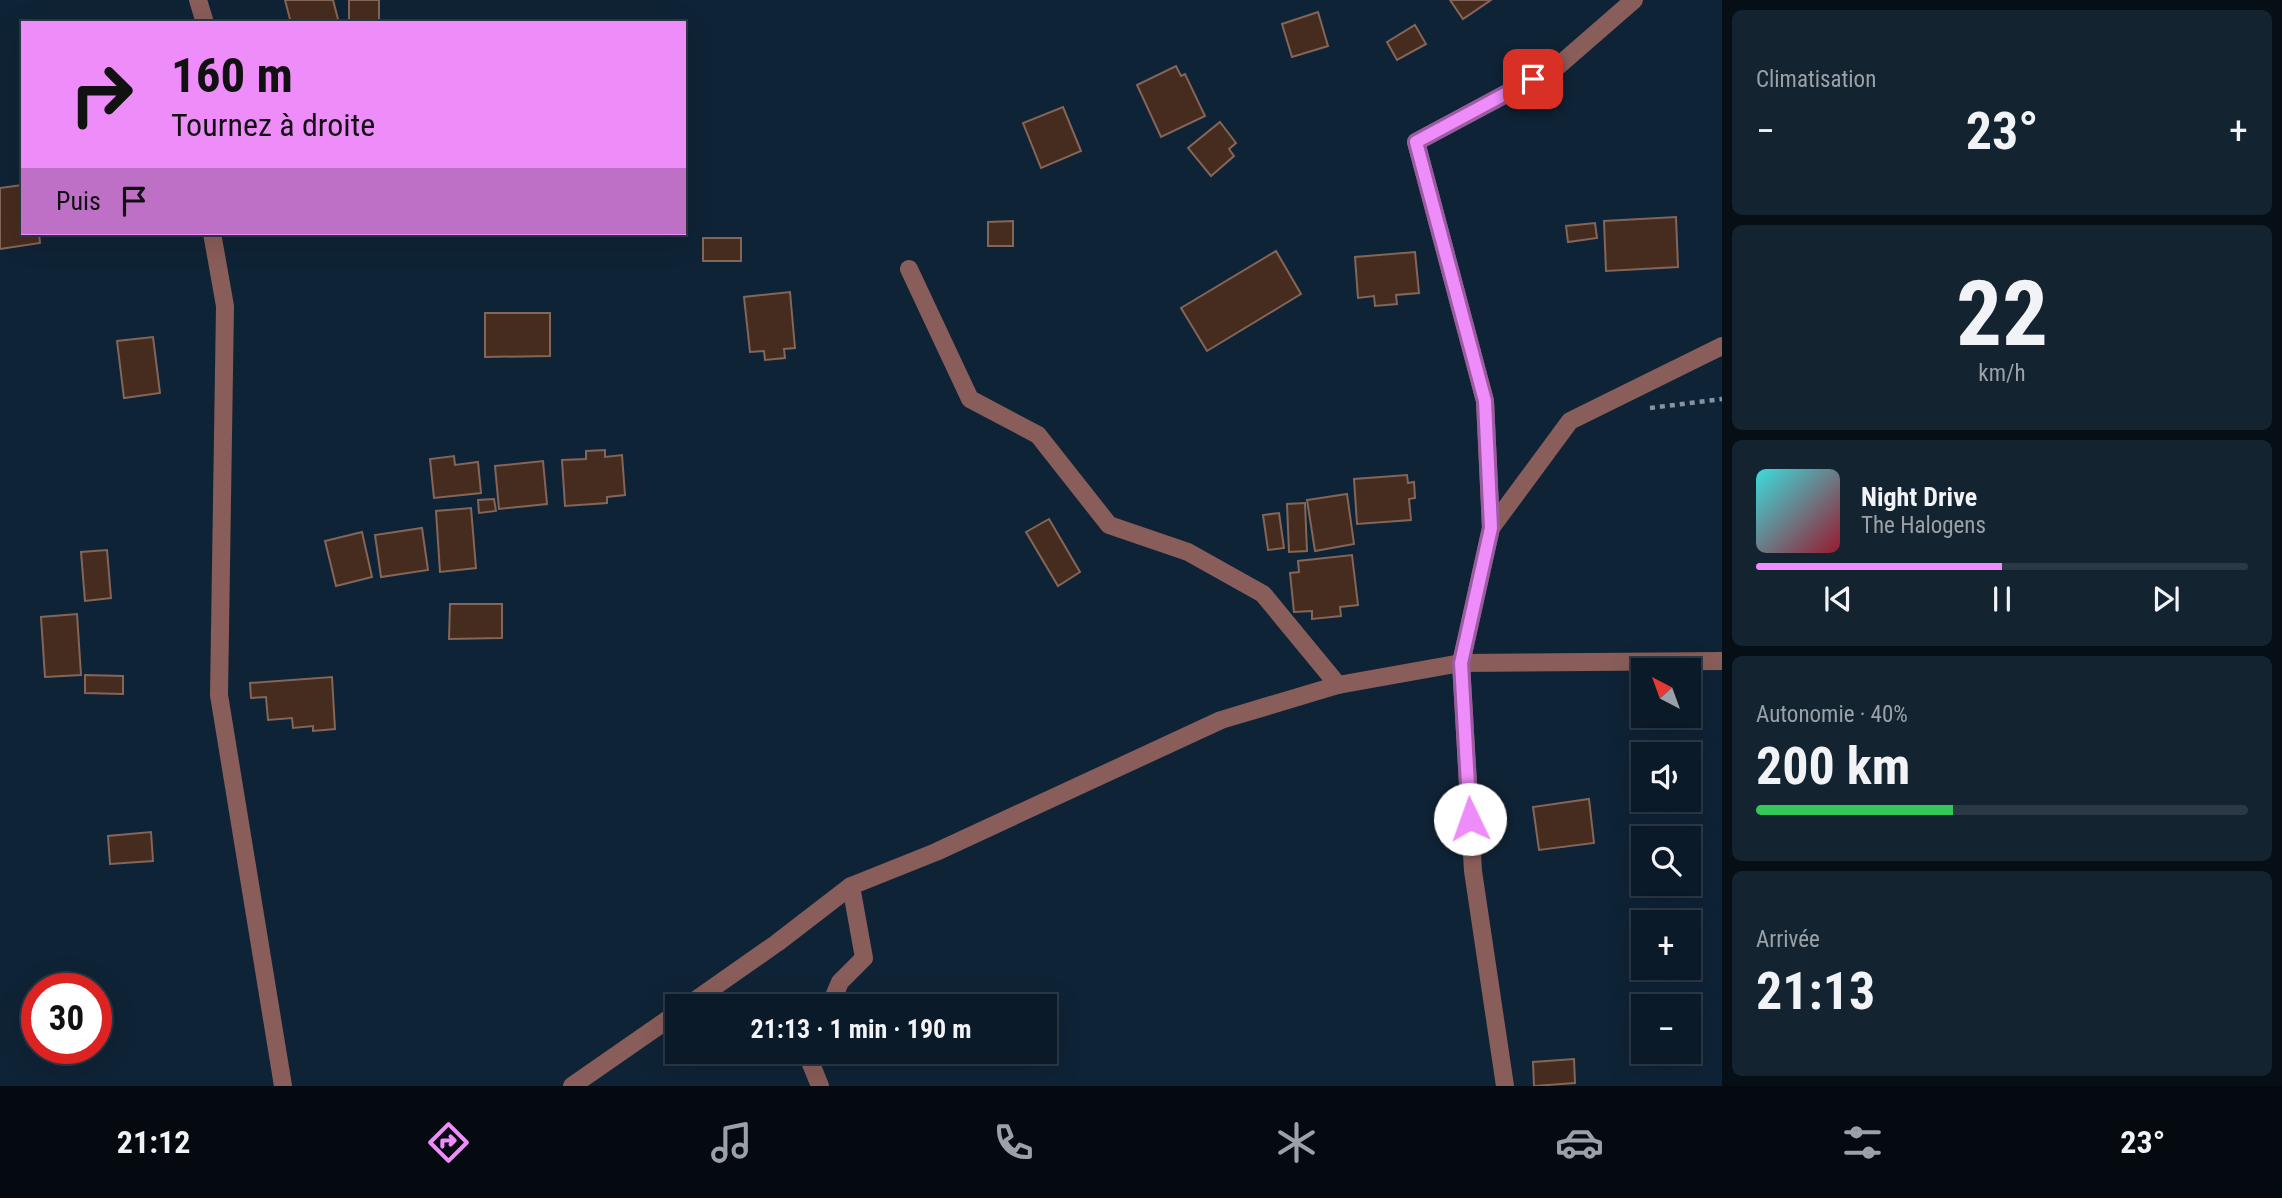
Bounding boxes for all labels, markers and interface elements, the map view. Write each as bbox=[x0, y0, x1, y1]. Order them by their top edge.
text: 160 m bbox=[171, 47, 293, 104]
icon: right bbox=[56, 49, 147, 140]
pin bbox=[1503, 49, 1563, 109]
icon: arrive bbox=[1514, 60, 1552, 98]
text: Climatisation bbox=[1756, 66, 1876, 93]
text: 23° bbox=[1966, 101, 2038, 162]
text: Tournez à droite bbox=[171, 106, 375, 144]
text: − bbox=[1756, 109, 1775, 153]
text: + bbox=[2229, 109, 2248, 153]
icon: arrive bbox=[115, 182, 153, 220]
text: Puis bbox=[56, 186, 101, 216]
text: 22 bbox=[1956, 261, 2048, 367]
text: km/h bbox=[1978, 360, 2026, 387]
text: Night Drive bbox=[1861, 482, 1977, 512]
text: The Halogens bbox=[1861, 512, 1986, 539]
icon: previous bbox=[1819, 580, 1857, 618]
icon: pause bbox=[1983, 580, 2021, 618]
icon: next bbox=[2147, 580, 2185, 618]
north arrow bbox=[1631, 658, 1701, 728]
map controls bbox=[1631, 658, 1701, 1064]
text: Autonomie · 40% bbox=[1756, 701, 1908, 728]
text: 200 km bbox=[1756, 736, 1910, 797]
button: sound bbox=[1631, 742, 1701, 812]
position arrow bbox=[1433, 782, 1507, 856]
button: search bbox=[1631, 826, 1701, 896]
button: + bbox=[1631, 910, 1701, 980]
text: Arrivée bbox=[1756, 926, 1820, 953]
text: 21:13 bbox=[1756, 961, 1875, 1022]
speed limit sign: 30 bbox=[21, 973, 112, 1064]
button: − bbox=[1631, 994, 1701, 1064]
text: 21:13 · 1 min · 190 m bbox=[751, 1014, 971, 1044]
icon: directions bbox=[424, 1118, 473, 1167]
icon: music bbox=[707, 1118, 756, 1167]
icon: phone bbox=[989, 1118, 1038, 1167]
icon: climate bbox=[1272, 1118, 1321, 1167]
icon: car bbox=[1555, 1118, 1604, 1167]
icon: filters bbox=[1838, 1118, 1887, 1167]
text: 21:12 bbox=[117, 1123, 190, 1161]
text: 23° bbox=[2120, 1123, 2165, 1161]

